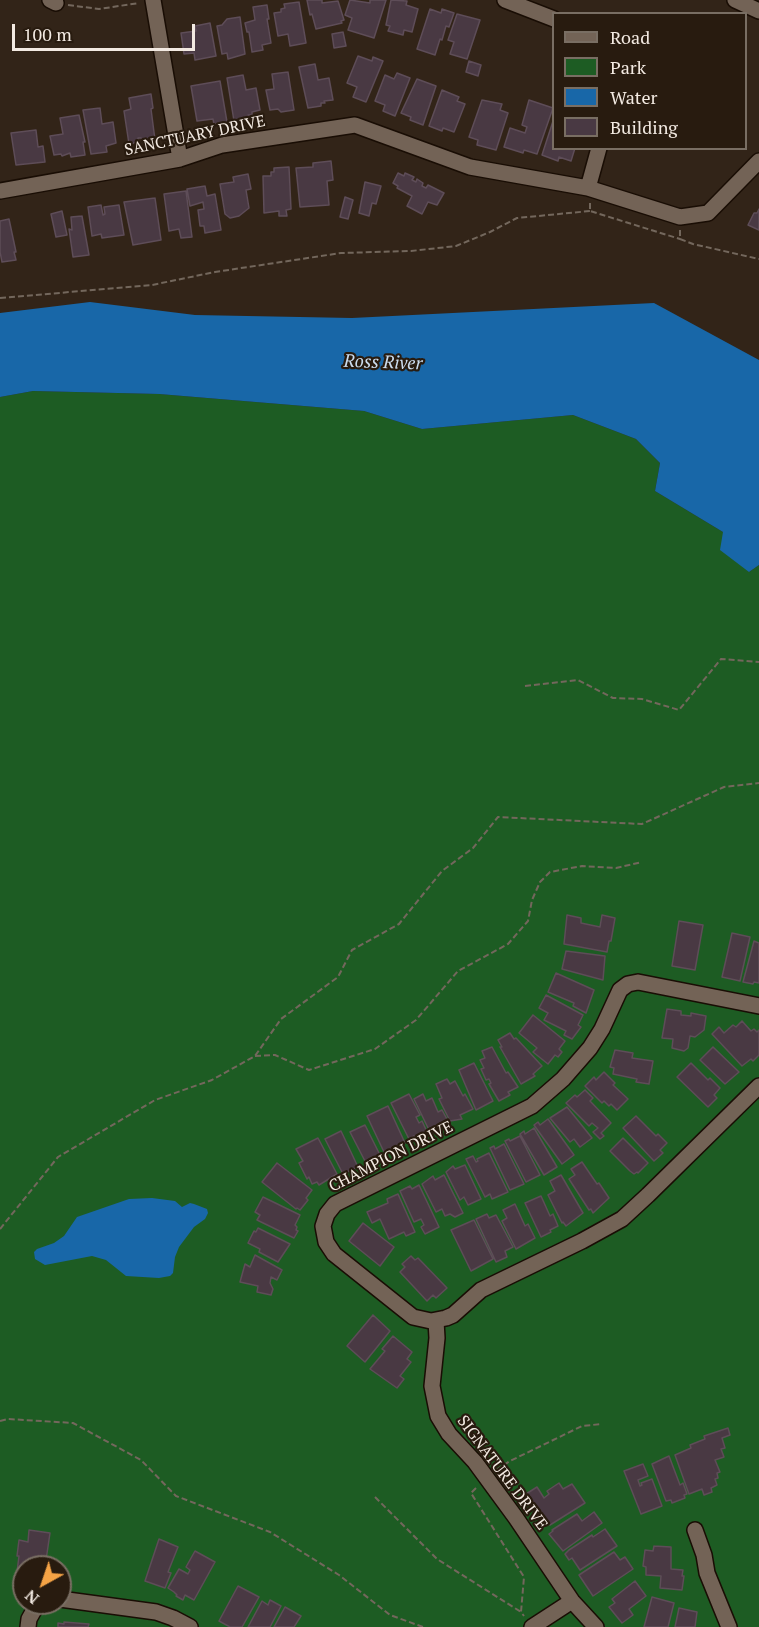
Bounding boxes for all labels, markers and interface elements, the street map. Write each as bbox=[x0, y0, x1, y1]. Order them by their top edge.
scale bar bbox=[15, 12, 198, 50]
legend bbox=[552, 12, 747, 150]
text: 100 m bbox=[23, 22, 72, 46]
text: Road bbox=[610, 25, 650, 49]
text: Park bbox=[610, 55, 646, 79]
text: Water bbox=[610, 85, 657, 109]
street label: SANCTUARY DRIVE bbox=[123, 112, 267, 160]
text: Building bbox=[610, 115, 678, 139]
water label: Ross River bbox=[343, 351, 423, 375]
street label: CHAMPION DRIVE bbox=[326, 1117, 456, 1197]
street label: SIGNATURE DRIVE bbox=[453, 1412, 551, 1534]
north arrow bbox=[12, 1555, 72, 1615]
text: N bbox=[20, 1585, 43, 1610]

